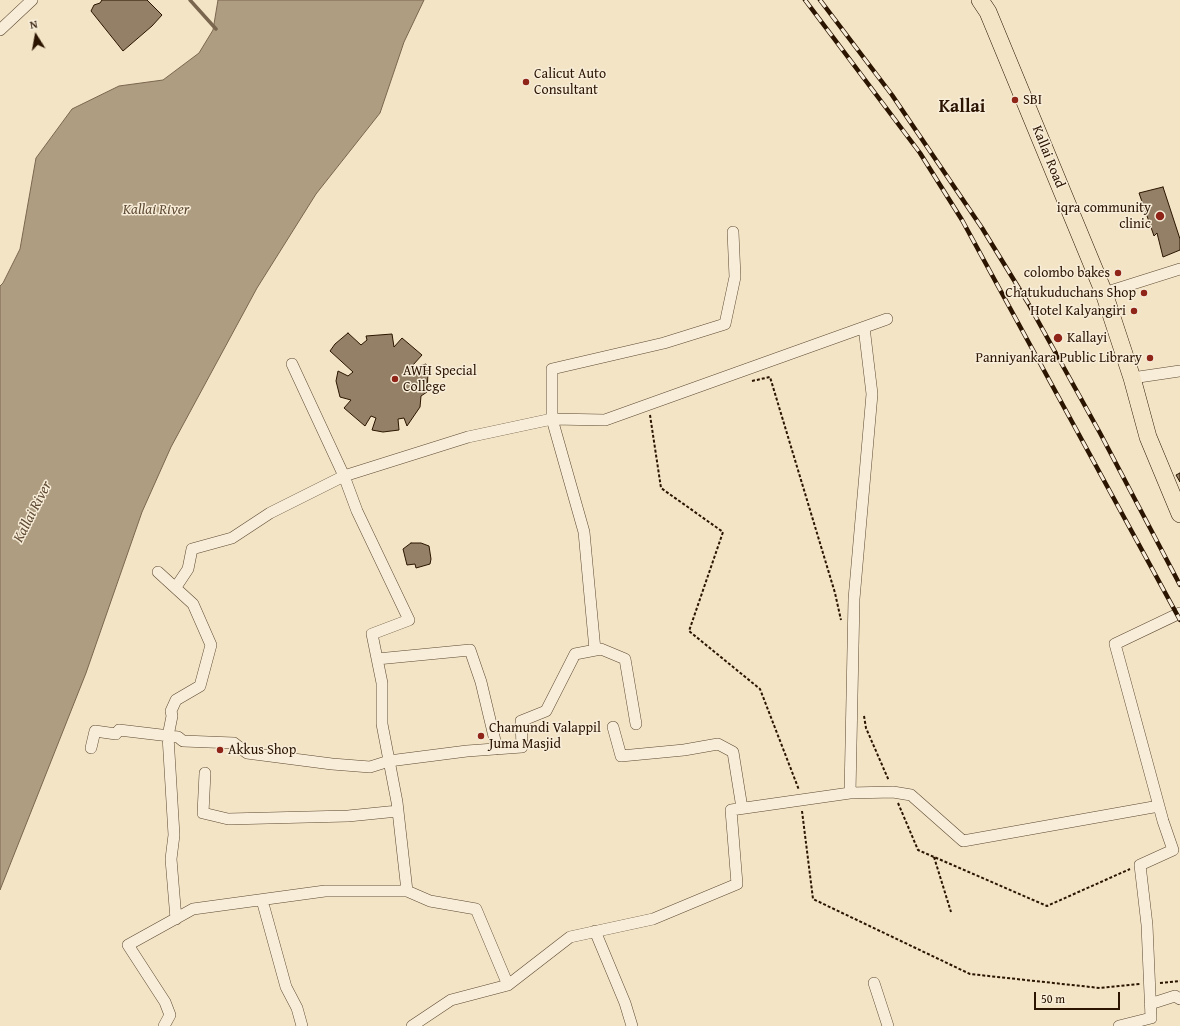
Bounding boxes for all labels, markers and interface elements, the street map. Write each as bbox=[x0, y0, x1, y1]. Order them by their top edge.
north arrow bbox=[16, 16, 56, 56]
text: N bbox=[29, 16, 39, 33]
place label: Calicut Auto Consultant bbox=[534, 66, 606, 98]
marker: Calicut Auto Consultant bbox=[521, 77, 531, 87]
place label: SBI bbox=[1023, 92, 1042, 108]
marker: SBI bbox=[1010, 95, 1020, 105]
district label: Kallai bbox=[939, 96, 985, 118]
street label: Kallai Road bbox=[1028, 123, 1068, 191]
place label: iqra community clinic bbox=[1057, 200, 1151, 232]
water label: Kallai River bbox=[123, 201, 189, 219]
marker: iqra community clinic bbox=[1154, 210, 1166, 222]
place label: colombo bakes bbox=[1024, 265, 1110, 281]
marker: colombo bakes bbox=[1113, 268, 1123, 278]
place label: Chatukuduchans Shop bbox=[1005, 285, 1136, 301]
marker: Chatukuduchans Shop bbox=[1139, 288, 1149, 298]
place label: Hotel Kalyangiri bbox=[1030, 303, 1126, 319]
marker: Hotel Kalyangiri bbox=[1129, 306, 1139, 316]
place label: Kallayi bbox=[1067, 330, 1107, 346]
marker: Kallayi bbox=[1052, 332, 1064, 344]
place label: Panniyankara Public Library bbox=[975, 350, 1142, 366]
marker: Panniyankara Public Library bbox=[1145, 353, 1155, 363]
place label: AWH Special College bbox=[403, 363, 477, 396]
marker: AWH Special College bbox=[390, 374, 400, 384]
water label: Kallai River bbox=[10, 478, 56, 546]
place label: Chamundi Valappil Juma Masjid bbox=[489, 720, 601, 752]
marker: Chamundi Valappil Juma Masjid bbox=[476, 731, 486, 741]
place label: Akkus Shop bbox=[228, 742, 296, 758]
marker: Akkus Shop bbox=[215, 745, 225, 755]
scale bar bbox=[1036, 984, 1122, 1010]
text: 50 m bbox=[1041, 990, 1065, 1007]

